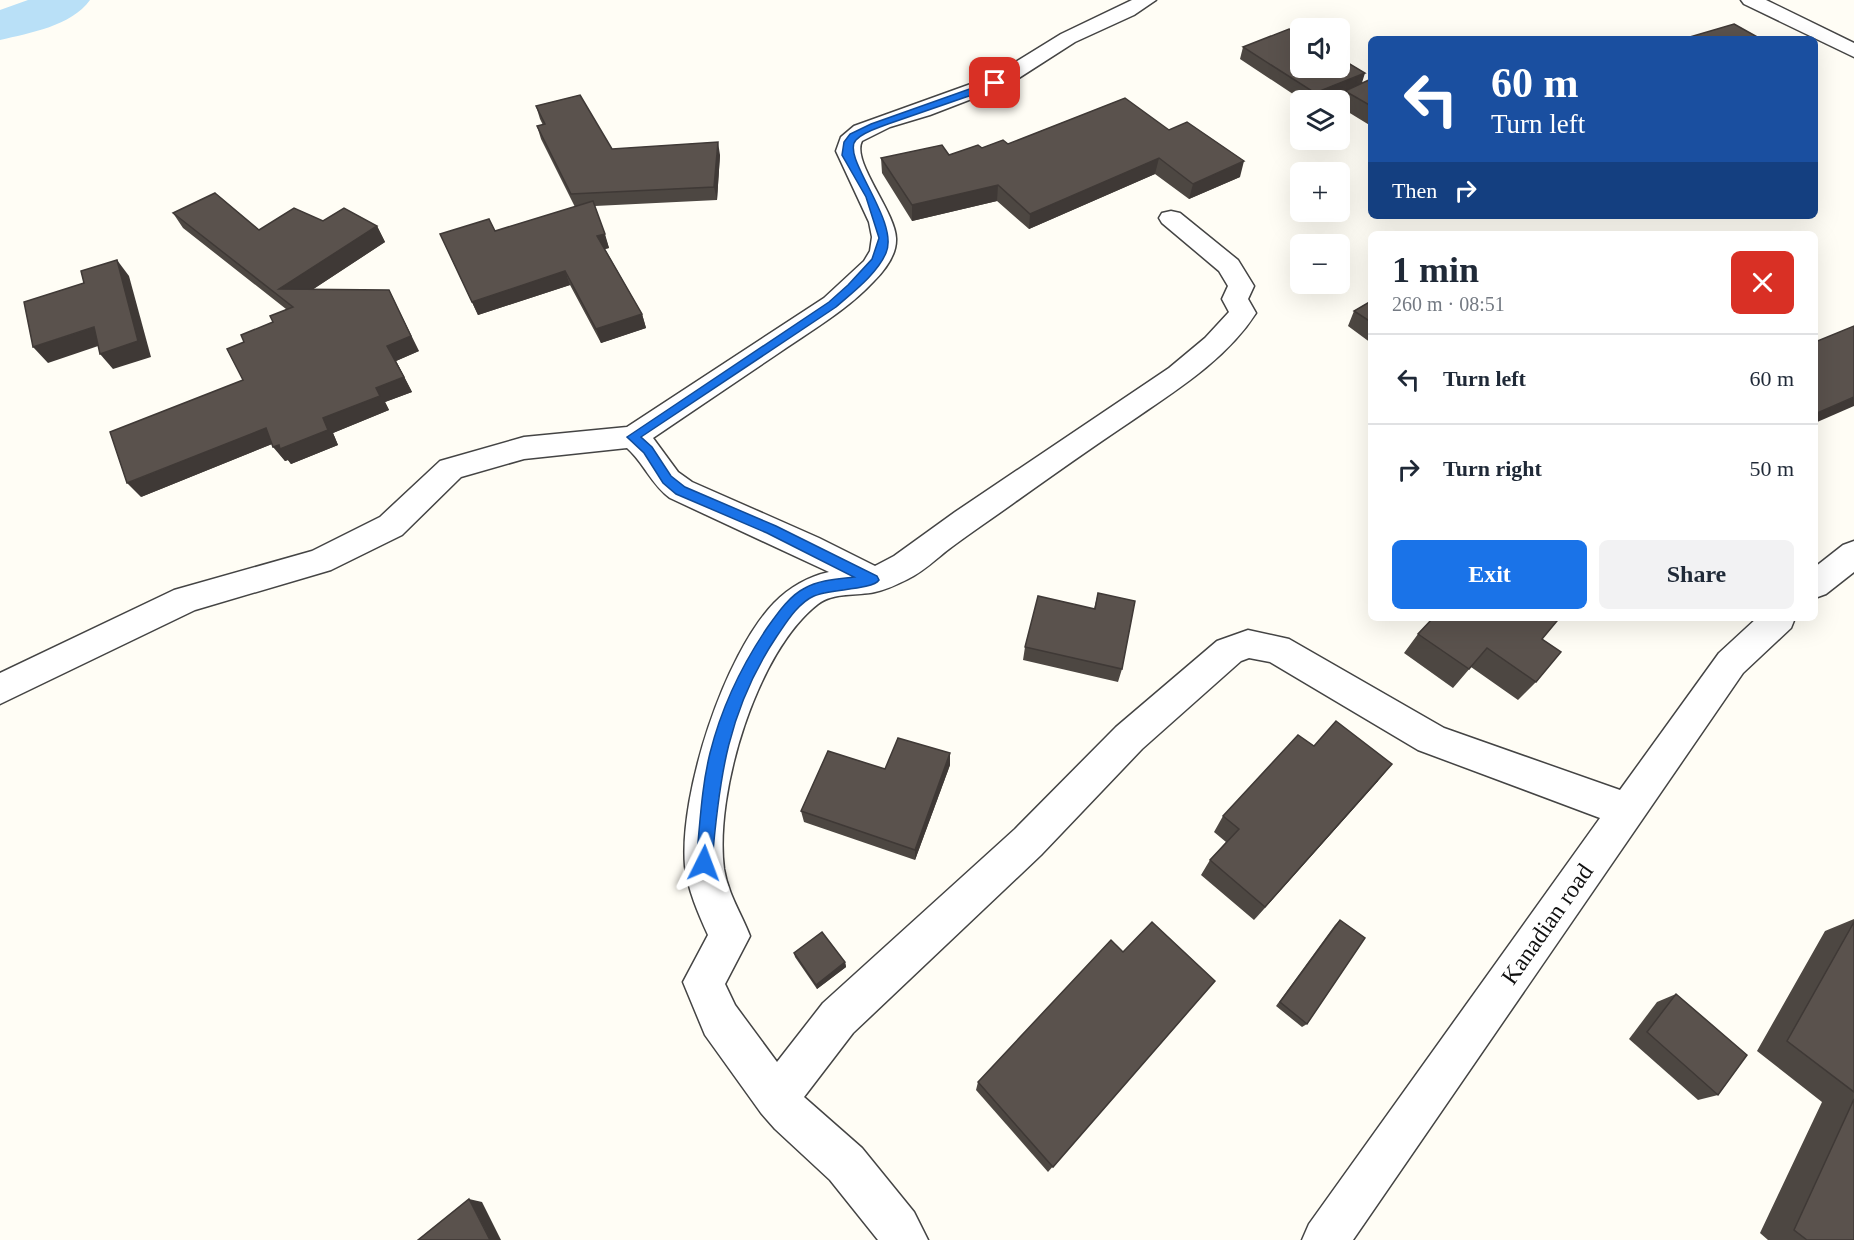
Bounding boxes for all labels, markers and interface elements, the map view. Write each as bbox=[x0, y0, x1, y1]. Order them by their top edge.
map controls bbox=[1290, 18, 1350, 294]
button: sound bbox=[1290, 18, 1350, 78]
pin bbox=[969, 57, 1020, 108]
icon: left bbox=[1392, 60, 1470, 138]
text: 60 m bbox=[1491, 60, 1579, 106]
icon: arrive bbox=[978, 66, 1011, 99]
button: layers bbox=[1290, 90, 1350, 150]
text: Turn left bbox=[1491, 109, 1585, 139]
button: + bbox=[1290, 162, 1350, 222]
icon: right bbox=[1449, 174, 1482, 207]
text: Then bbox=[1392, 178, 1437, 203]
button: − bbox=[1290, 234, 1350, 294]
text: 1 min bbox=[1392, 250, 1479, 290]
button: close bbox=[1731, 251, 1794, 314]
text: 260 m · 08:51 bbox=[1392, 293, 1505, 315]
icon: left bbox=[1392, 363, 1425, 396]
text: Turn left bbox=[1443, 366, 1526, 391]
text: 60 m bbox=[1749, 366, 1794, 391]
icon: right bbox=[1392, 453, 1425, 486]
text: Turn right bbox=[1443, 456, 1542, 481]
text: 50 m bbox=[1749, 456, 1794, 481]
button: Exit bbox=[1392, 540, 1587, 609]
button: Share bbox=[1599, 540, 1794, 609]
position arrow bbox=[672, 831, 736, 895]
street label: Kanadian road bbox=[1496, 859, 1598, 989]

